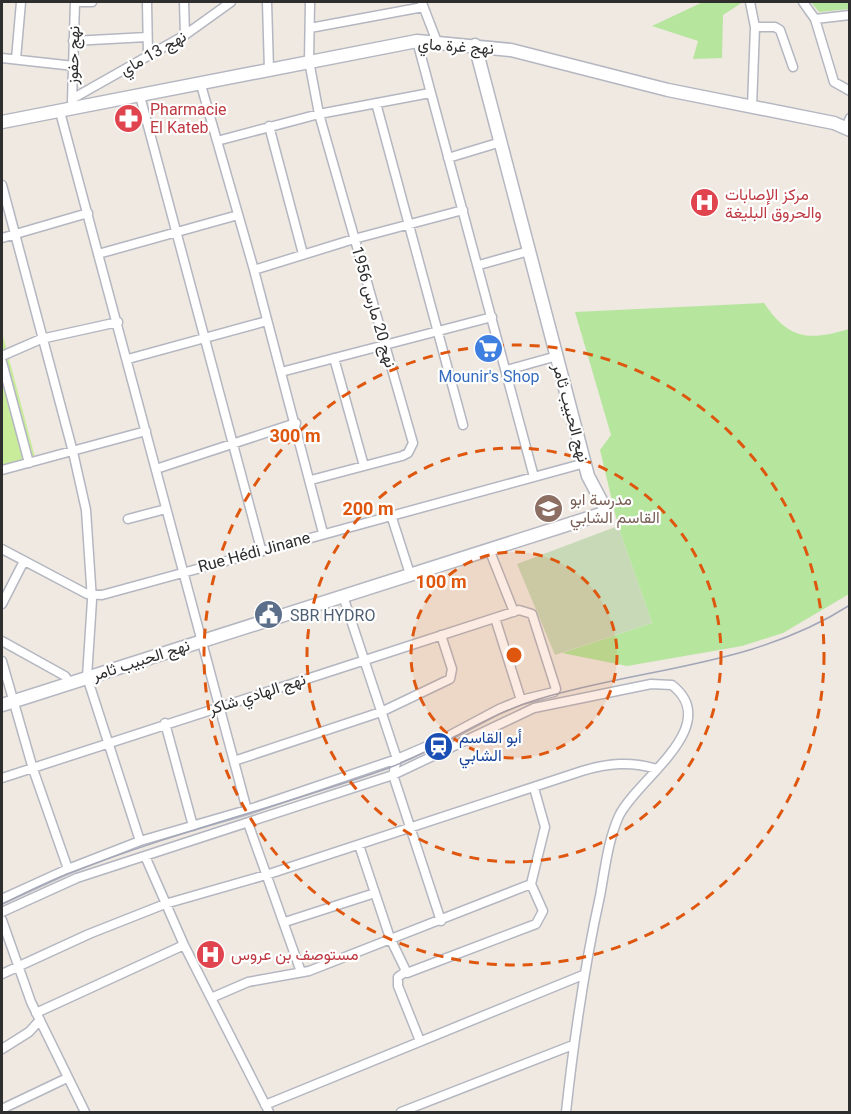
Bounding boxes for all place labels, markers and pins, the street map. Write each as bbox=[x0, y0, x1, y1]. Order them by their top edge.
place label: Pharmacie El Kateb bbox=[150, 100, 227, 137]
pharmacy icon: Pharmacie El Kateb bbox=[113, 102, 145, 134]
place label: مركز الإصابات والحروق البليغة bbox=[725, 185, 822, 223]
hospital icon: مركز الإصابات والحروق البليغة bbox=[688, 187, 720, 219]
supermarket icon: Mounir's Shop bbox=[473, 332, 505, 364]
place label: Mounir's Shop bbox=[438, 367, 540, 386]
place label: مدرسة ابو القاسم الشابي bbox=[570, 490, 660, 531]
school or university icon: مدرسة ابو القاسم الشابي bbox=[533, 492, 565, 524]
public building icon: SBR HYDRO bbox=[253, 599, 285, 631]
place label: SBR HYDRO bbox=[290, 606, 375, 625]
centre of rings bbox=[504, 645, 524, 665]
place label: أبو القاسم الشابي bbox=[459, 728, 522, 769]
station icon: أبو القاسم الشابي bbox=[422, 730, 454, 762]
hospital icon: مستوصف بن عروس bbox=[194, 938, 226, 970]
place label: مستوصف بن عروس bbox=[231, 945, 359, 965]

